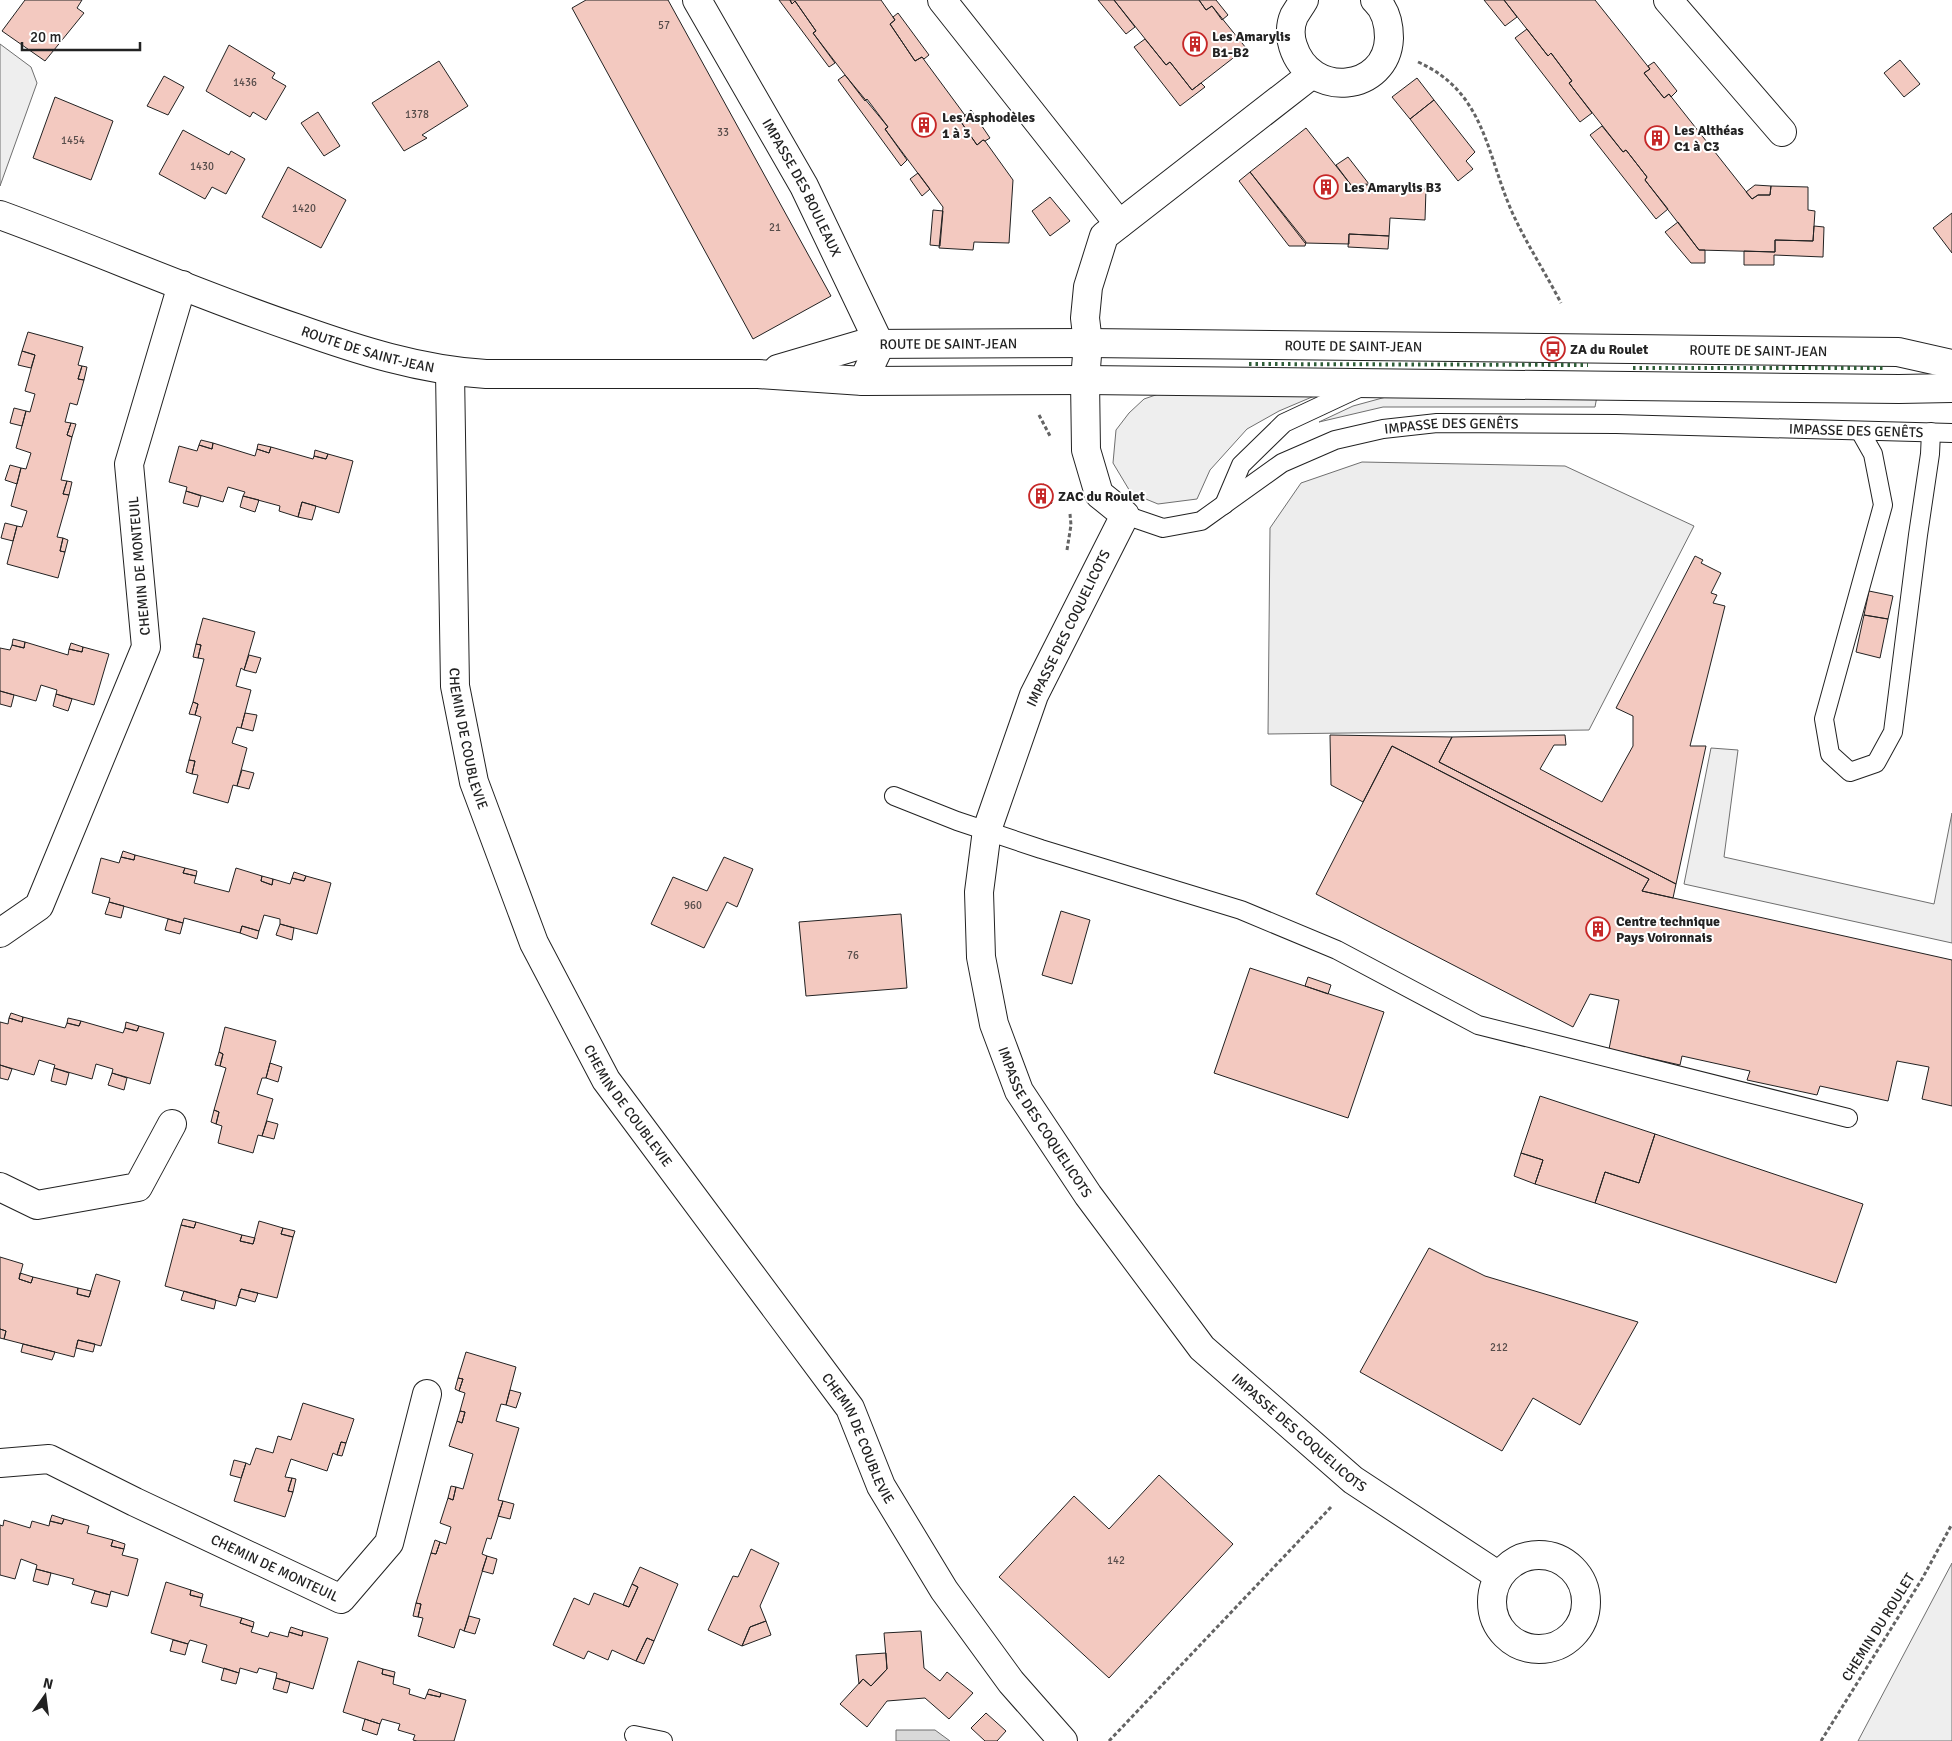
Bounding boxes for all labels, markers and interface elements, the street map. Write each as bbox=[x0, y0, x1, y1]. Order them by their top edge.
house number: 57 bbox=[658, 19, 670, 32]
scale bar bbox=[22, 20, 140, 52]
text: 20 m bbox=[30, 28, 61, 46]
place label: Les Amarylis B1-B2 bbox=[1212, 28, 1290, 61]
building icon: Les Amarylis B1-B2 bbox=[1182, 31, 1208, 57]
house number: 1436 bbox=[233, 76, 257, 89]
house number: 1378 bbox=[405, 108, 429, 121]
place label: Les Asphodèles 1 à 3 bbox=[942, 109, 1035, 142]
building icon: Les Asphodèles 1 à 3 bbox=[911, 112, 937, 138]
street label: IMPASSE DES BOULEAUX bbox=[758, 116, 844, 259]
place label: Les Althéas C1 à C3 bbox=[1674, 122, 1744, 155]
building icon: Les Althéas C1 à C3 bbox=[1644, 125, 1670, 151]
house number: 33 bbox=[717, 126, 729, 139]
house number: 1454 bbox=[61, 134, 85, 147]
house number: 1430 bbox=[190, 160, 214, 173]
building icon: Les Amarylis B3 bbox=[1313, 174, 1339, 200]
place label: Les Amarylis B3 bbox=[1344, 179, 1442, 196]
house number: 1420 bbox=[292, 202, 316, 215]
house number: 21 bbox=[769, 221, 781, 234]
street label: ROUTE DE SAINT-JEAN bbox=[299, 323, 436, 377]
street label: ROUTE DE SAINT-JEAN bbox=[879, 335, 1017, 353]
bus stop icon: ZA du Roulet bbox=[1540, 336, 1566, 362]
street label: ROUTE DE SAINT-JEAN bbox=[1284, 337, 1422, 356]
place label: ZA du Roulet bbox=[1570, 341, 1649, 358]
street label: ROUTE DE SAINT-JEAN bbox=[1689, 342, 1827, 360]
street label: IMPASSE DES GENÊTS bbox=[1383, 415, 1519, 438]
street label: IMPASSE DES GENÊTS bbox=[1789, 421, 1924, 441]
building icon: ZAC du Roulet bbox=[1028, 483, 1054, 509]
place label: ZAC du Roulet bbox=[1058, 488, 1145, 505]
street label: CHEMIN DE MONTEUIL bbox=[125, 496, 154, 636]
street label: IMPASSE DES COQUELICOTS bbox=[1023, 547, 1114, 710]
street label: CHEMIN DE COUBLEVIE bbox=[446, 668, 491, 812]
house number: 960 bbox=[684, 899, 702, 912]
place label: Centre technique Pays Voironnais bbox=[1616, 913, 1720, 946]
building icon: Centre technique Pays Voironnais bbox=[1585, 916, 1611, 942]
house number: 76 bbox=[847, 949, 859, 962]
street label: CHEMIN DE COUBLEVIE bbox=[580, 1042, 676, 1170]
street label: IMPASSE DES COQUELICOTS bbox=[994, 1044, 1095, 1201]
house number: 212 bbox=[1490, 1341, 1508, 1354]
street label: CHEMIN DE COUBLEVIE bbox=[818, 1370, 898, 1507]
street label: IMPASSE DES COQUELICOTS bbox=[1228, 1370, 1370, 1496]
street label: CHEMIN DE MONTEUIL bbox=[208, 1531, 341, 1606]
house number: 142 bbox=[1107, 1554, 1125, 1567]
street label: CHEMIN DU ROULET bbox=[1838, 1570, 1919, 1684]
north arrow bbox=[20, 1671, 70, 1721]
text: N bbox=[41, 1674, 55, 1693]

